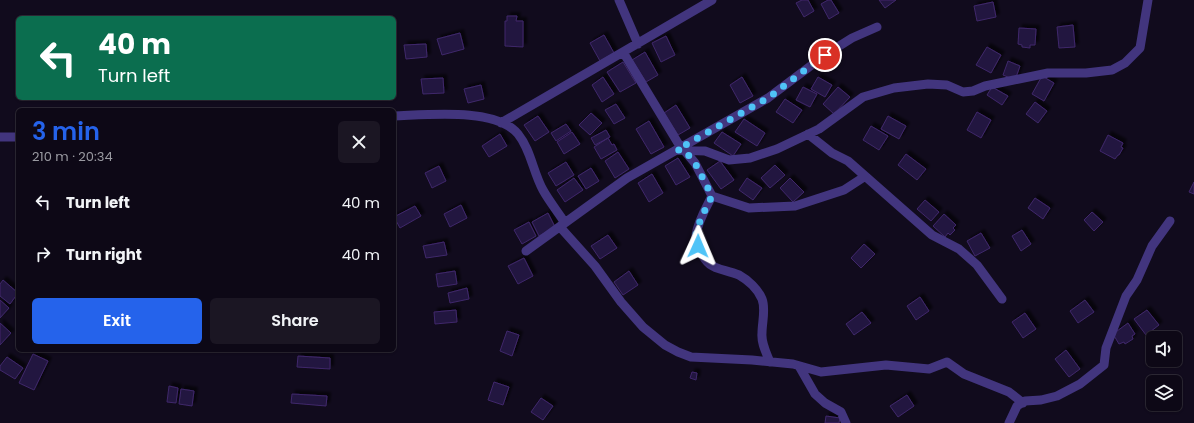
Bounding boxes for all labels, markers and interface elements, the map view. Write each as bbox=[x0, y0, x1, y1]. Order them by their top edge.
text: 40 m bbox=[98, 25, 171, 64]
icon: left bbox=[32, 32, 84, 84]
pin bbox=[808, 38, 842, 72]
icon: arrive bbox=[814, 44, 836, 66]
text: Turn left bbox=[98, 63, 170, 88]
text: 3 min bbox=[32, 115, 100, 148]
button: close bbox=[338, 121, 380, 163]
text: 210 m · 20:34 bbox=[32, 147, 113, 166]
icon: left bbox=[32, 191, 54, 213]
text: Turn left bbox=[66, 192, 130, 213]
text: 40 m bbox=[342, 192, 380, 213]
position arrow bbox=[677, 225, 719, 267]
icon: right bbox=[32, 243, 54, 265]
text: Turn right bbox=[66, 244, 142, 265]
text: 40 m bbox=[342, 244, 380, 265]
button: Exit bbox=[32, 298, 202, 344]
button: Share bbox=[210, 298, 380, 344]
map controls bbox=[1146, 331, 1182, 411]
button: sound bbox=[1146, 331, 1182, 367]
button: layers bbox=[1146, 375, 1182, 411]

